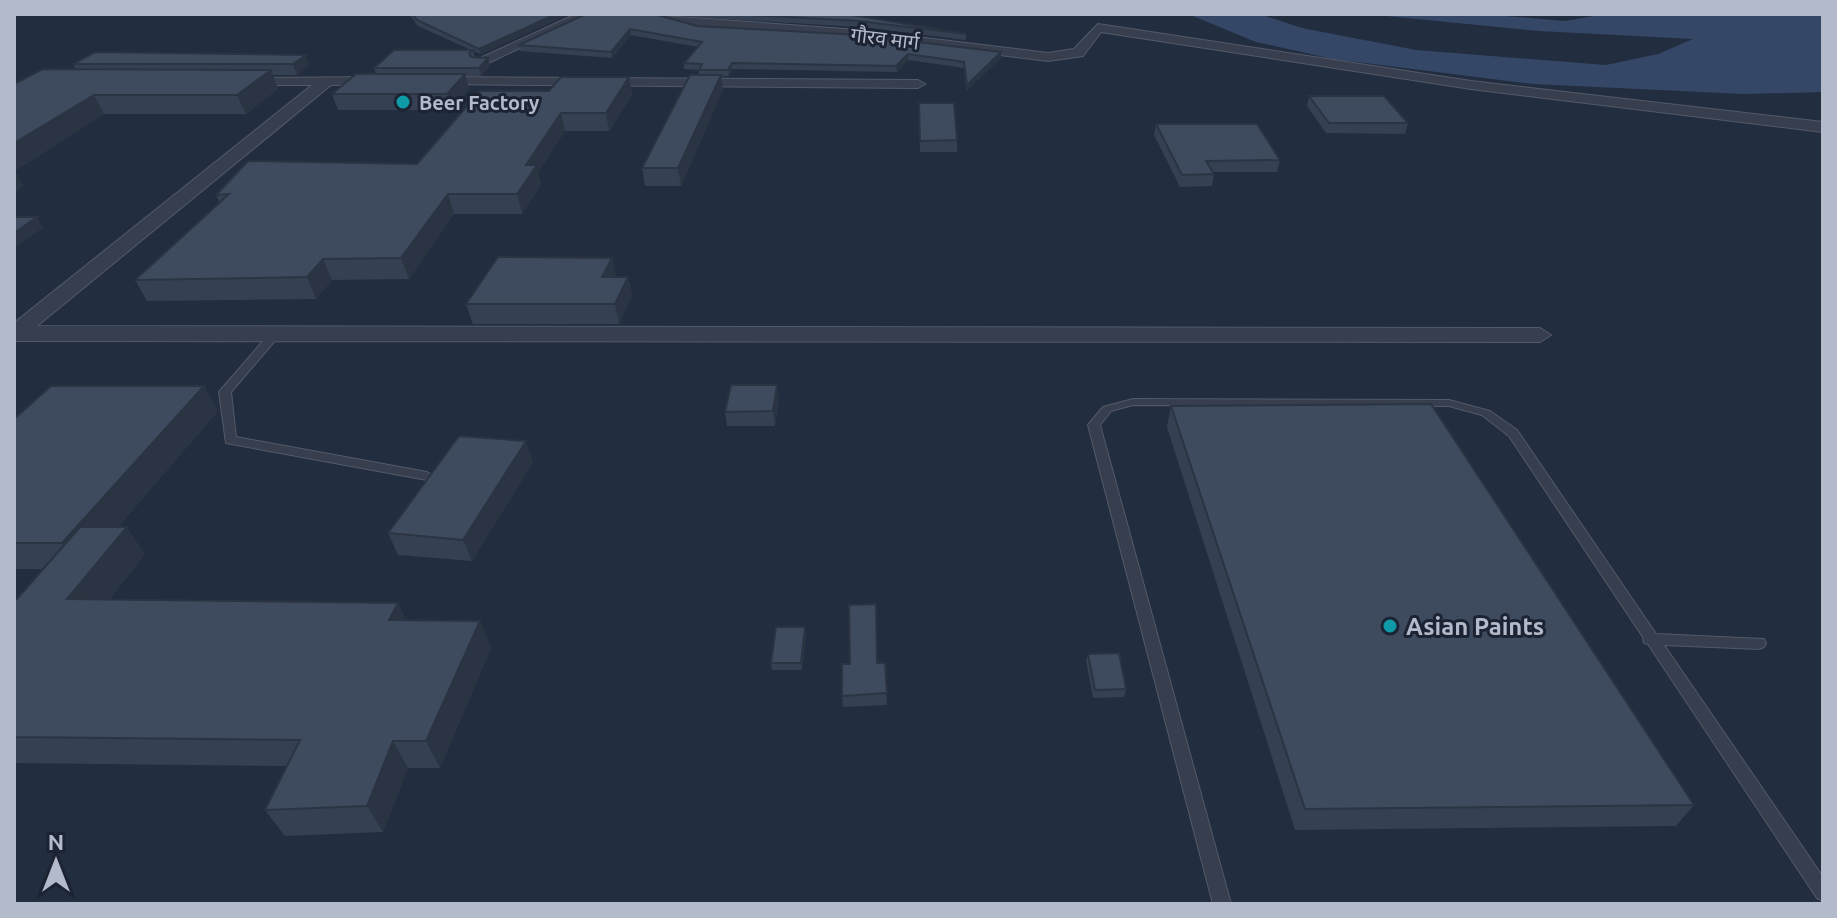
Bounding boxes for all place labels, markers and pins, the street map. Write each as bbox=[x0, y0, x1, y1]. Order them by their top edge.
place label: Beer Factory bbox=[419, 91, 540, 114]
marker: Beer Factory bbox=[394, 93, 412, 111]
place label: Asian Paints bbox=[1406, 613, 1544, 640]
marker: Asian Paints bbox=[1381, 617, 1399, 635]

